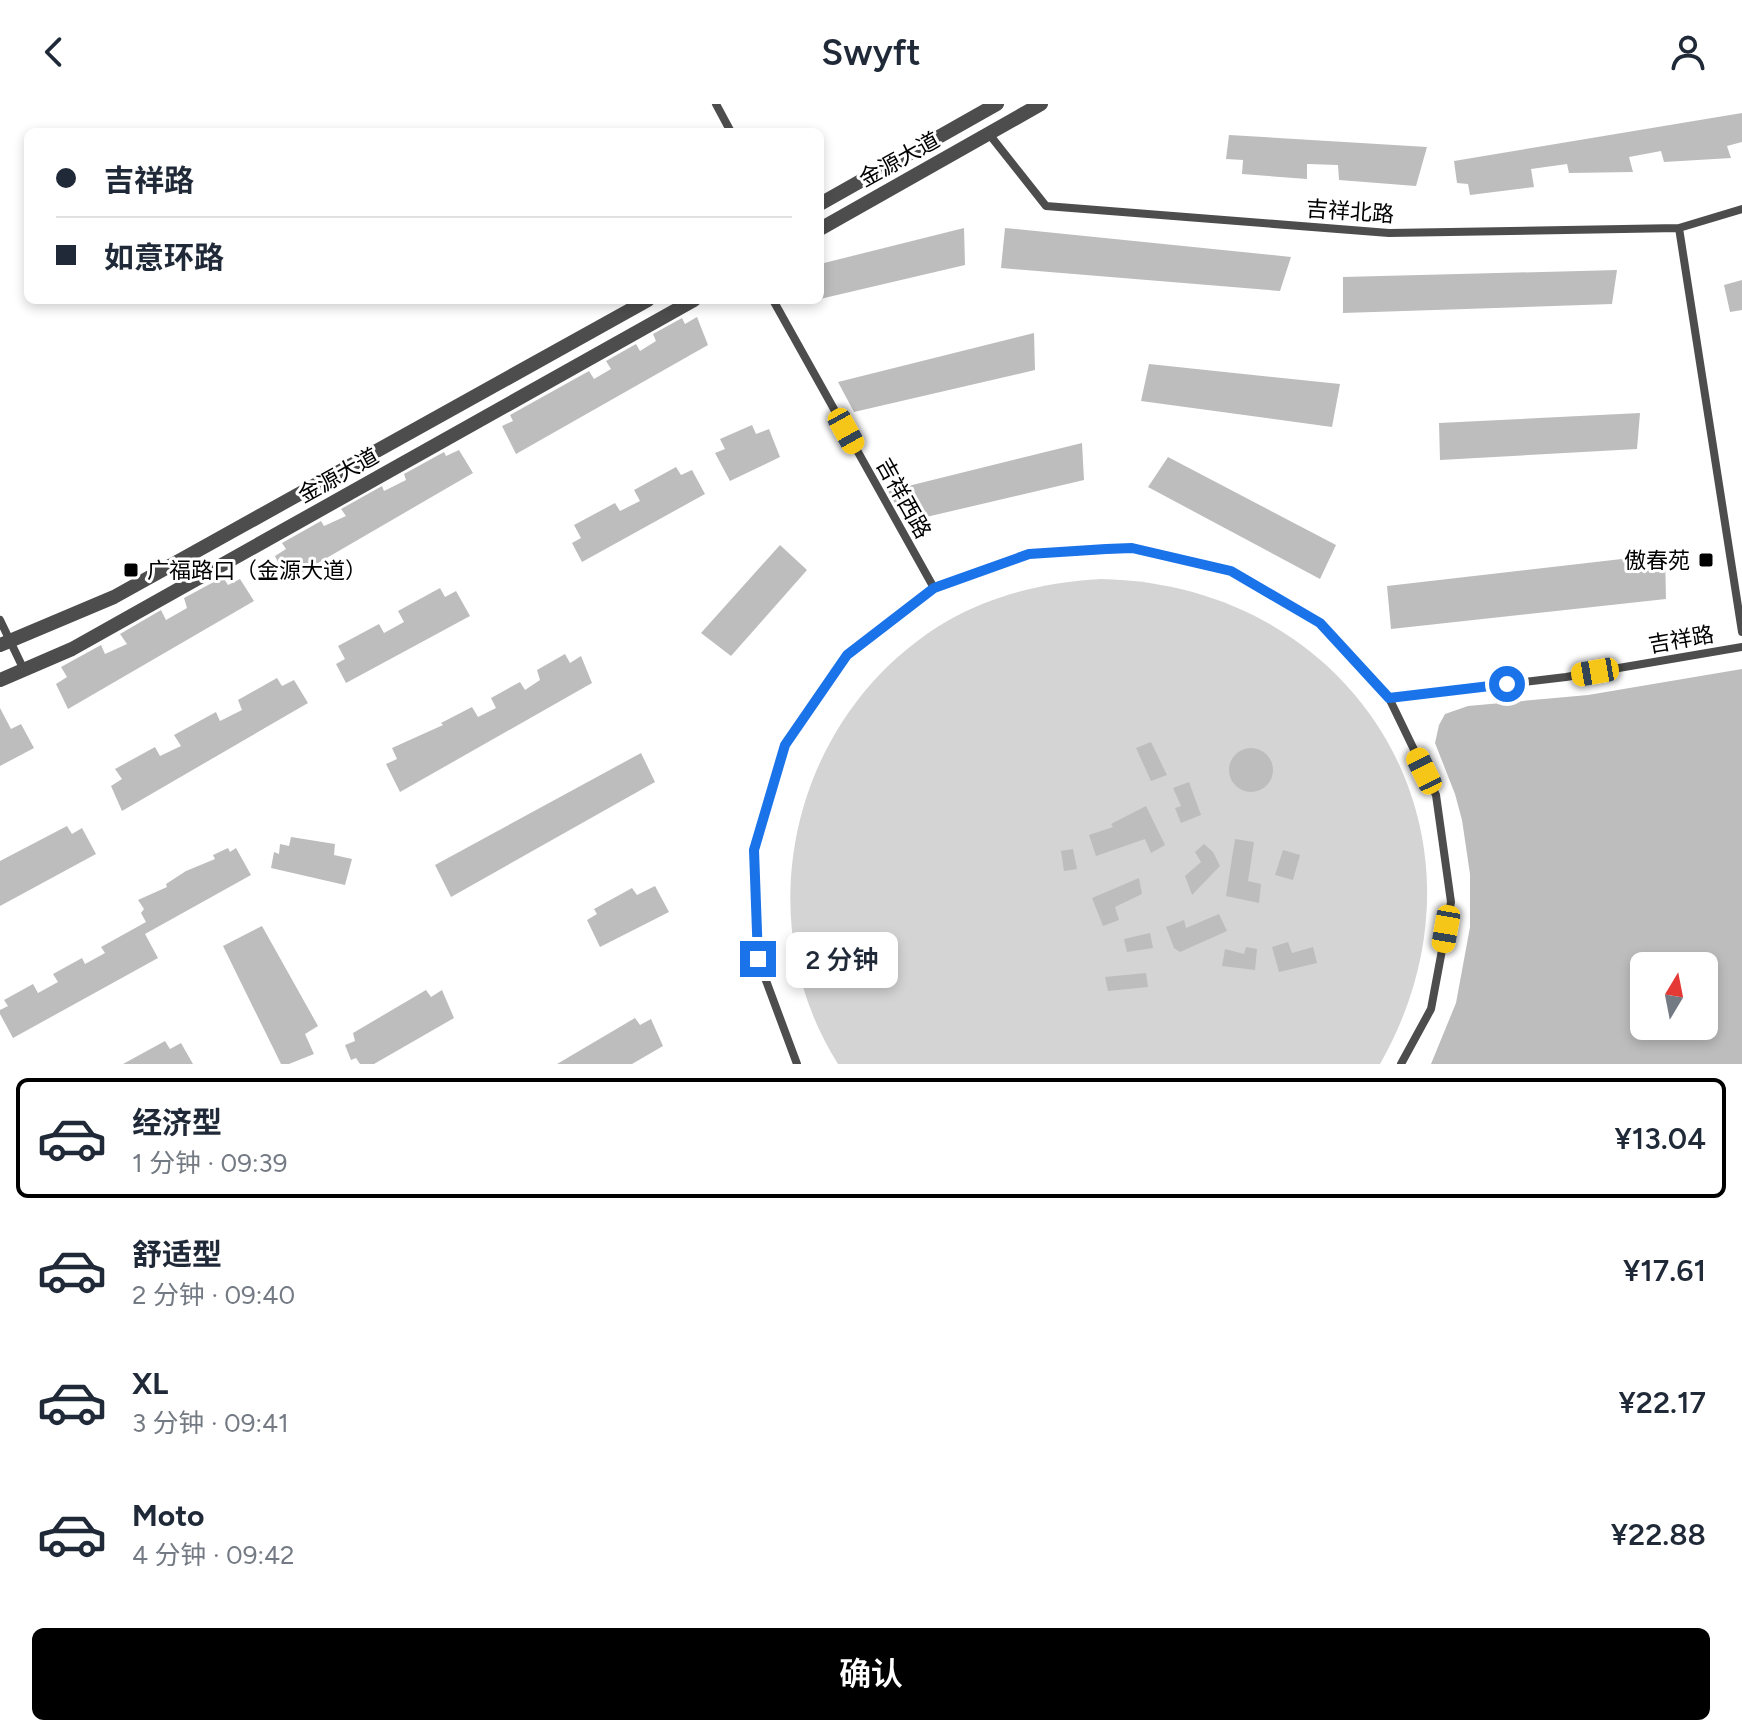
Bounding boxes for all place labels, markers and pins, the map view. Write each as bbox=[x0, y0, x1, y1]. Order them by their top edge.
place label: 傲春苑 bbox=[1624, 547, 1690, 574]
marker: 傲春苑 bbox=[1697, 551, 1715, 569]
place label: 广福路口（金源大道） bbox=[147, 557, 367, 584]
marker: 广福路口（金源大道） bbox=[122, 561, 140, 579]

